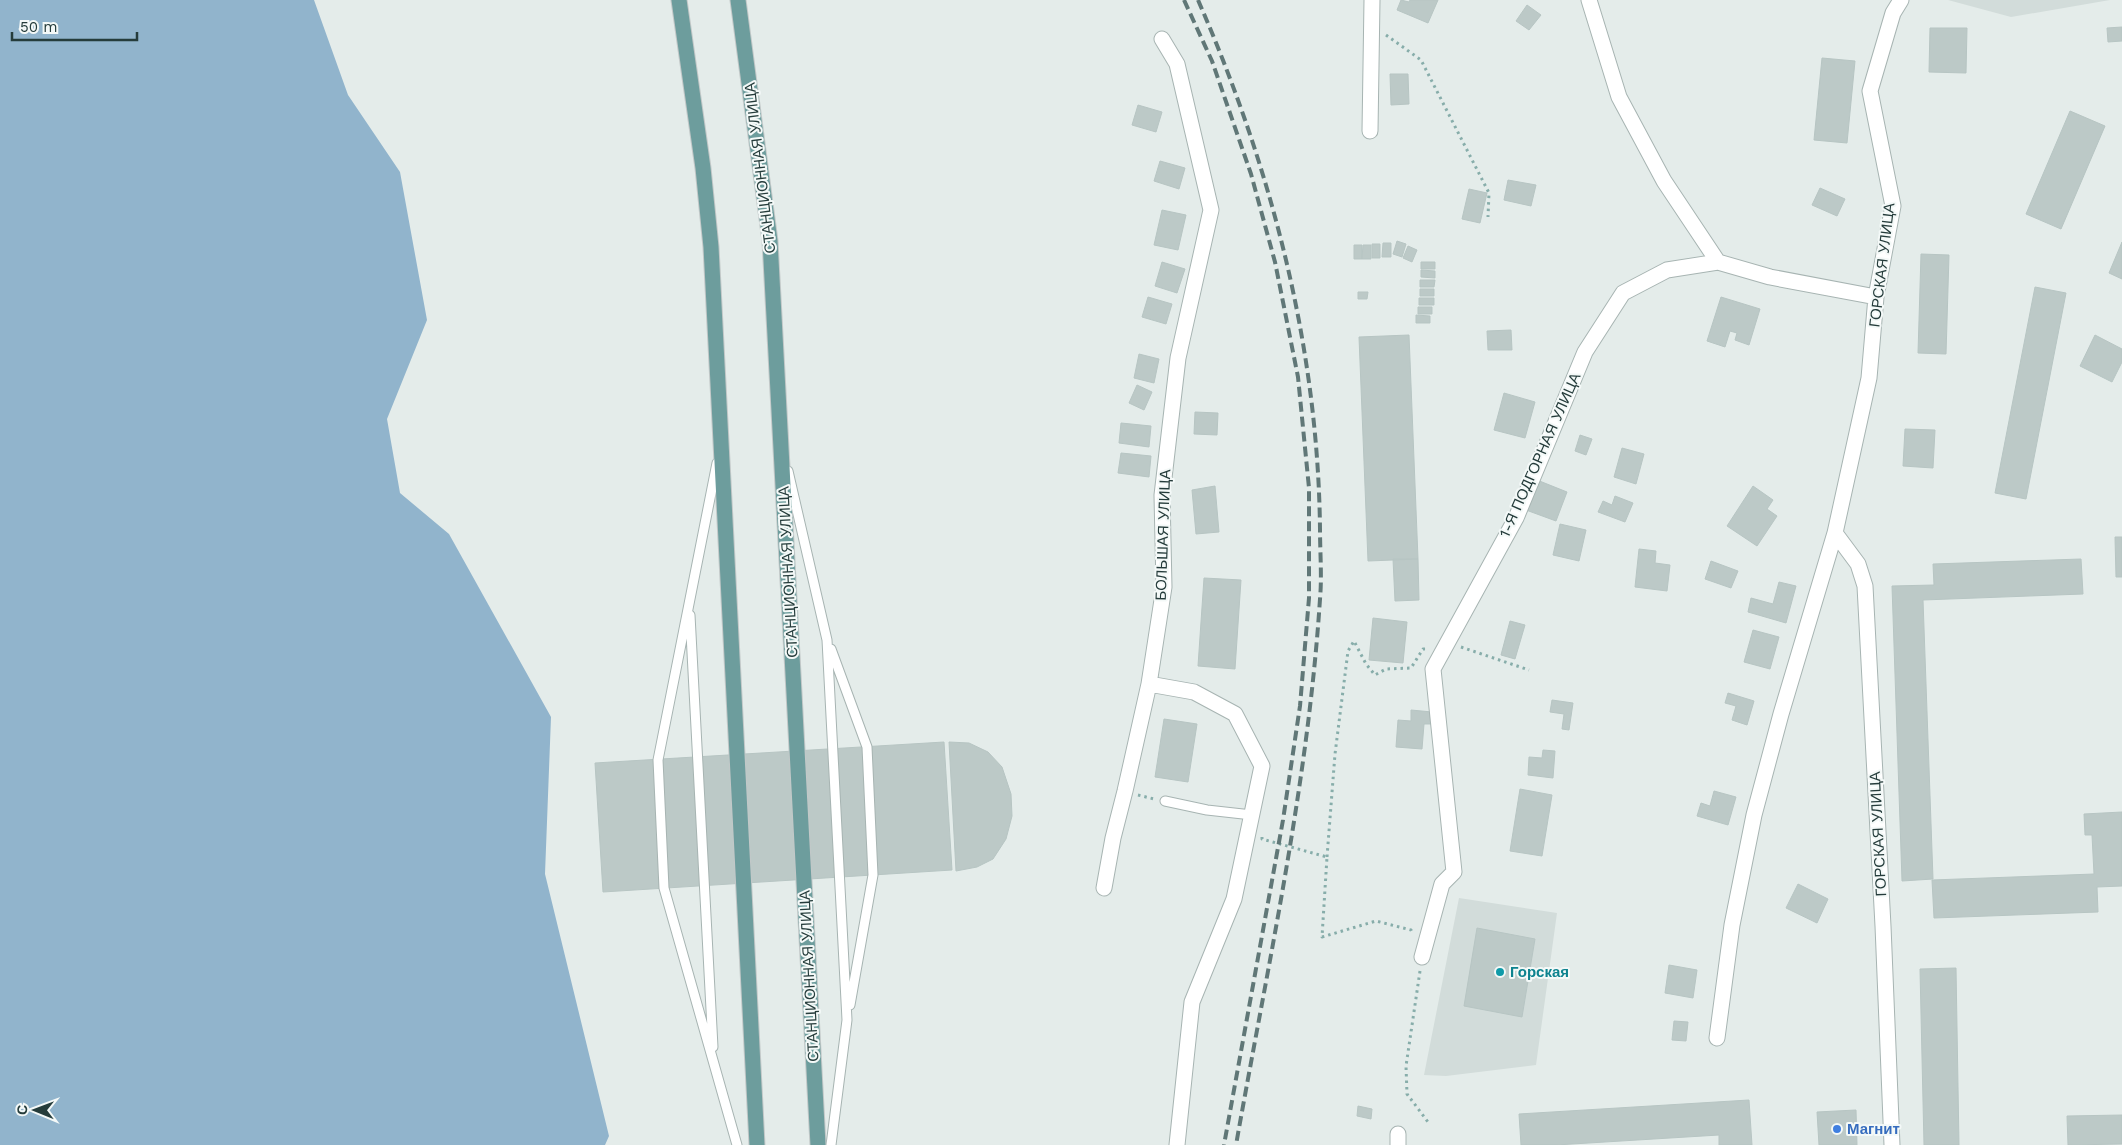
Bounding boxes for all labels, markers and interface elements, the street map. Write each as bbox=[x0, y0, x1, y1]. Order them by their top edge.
scale bar bbox=[12, 10, 138, 42]
text: 50 m bbox=[20, 18, 57, 36]
street label: СТАНЦИОННАЯ УЛИЦА bbox=[741, 82, 779, 254]
street label: ГОРСКАЯ УЛИЦА bbox=[1865, 202, 1899, 328]
street label: 1-Я ПОДГОРНАЯ УЛИЦА bbox=[1496, 370, 1584, 540]
street label: БОЛЬШАЯ УЛИЦА bbox=[1152, 469, 1174, 601]
street label: СТАНЦИОННАЯ УЛИЦА bbox=[775, 486, 801, 658]
street label: ГОРСКАЯ УЛИЦА bbox=[1866, 771, 1890, 897]
street label: СТАНЦИОННАЯ УЛИЦА bbox=[796, 890, 822, 1062]
place label: Горская bbox=[1510, 963, 1569, 981]
marker: Горская bbox=[1494, 966, 1506, 978]
north arrow bbox=[10, 1085, 60, 1135]
text: С bbox=[14, 1105, 30, 1115]
place label: Магнит bbox=[1847, 1120, 1900, 1138]
marker: Магнит bbox=[1831, 1123, 1843, 1135]

